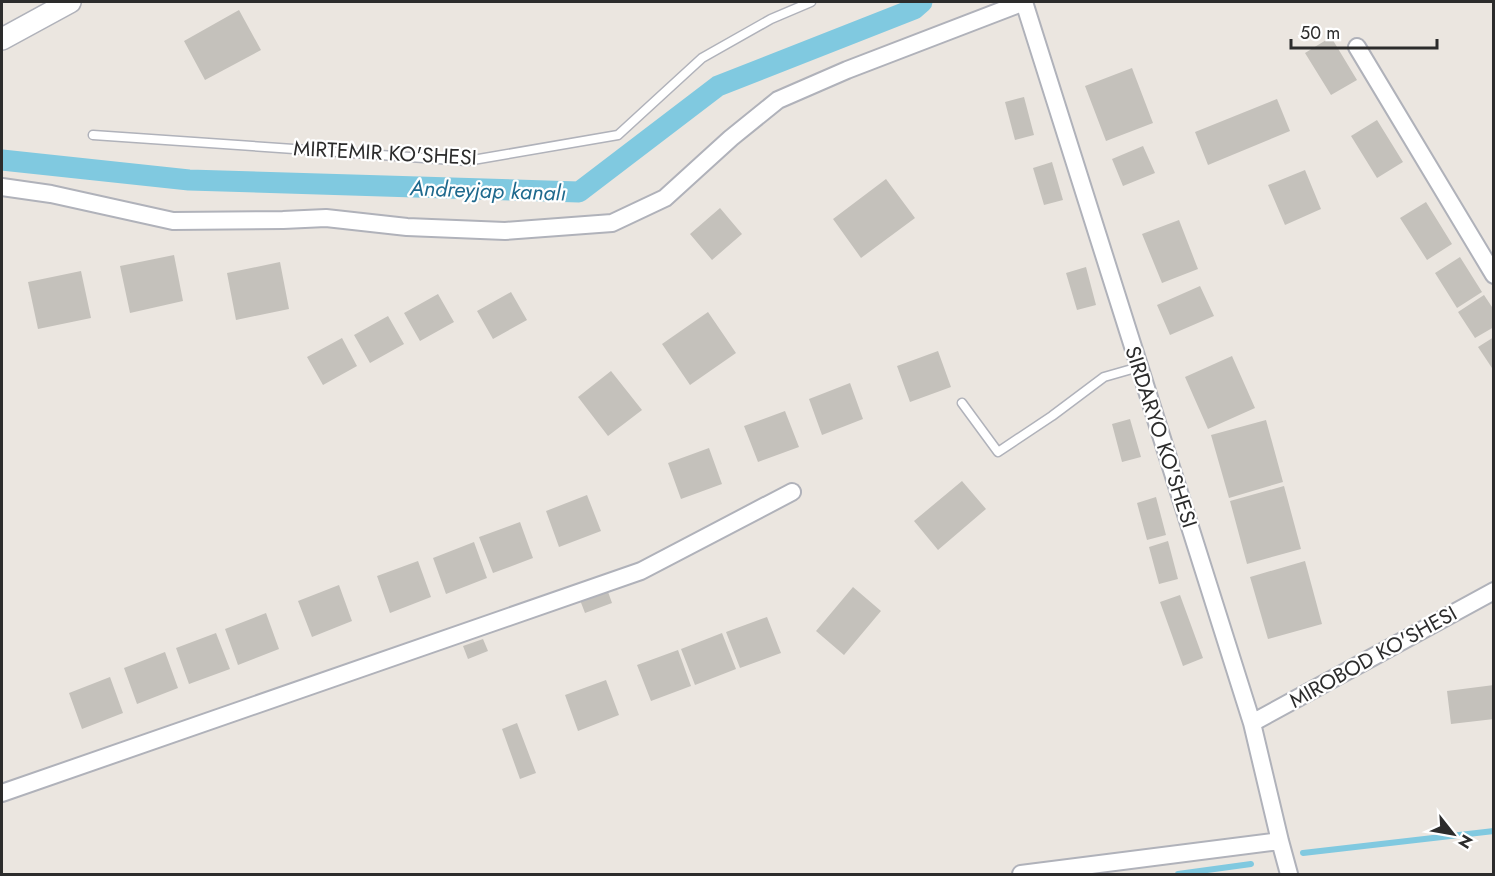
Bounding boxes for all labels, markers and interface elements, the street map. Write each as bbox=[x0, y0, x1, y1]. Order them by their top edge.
scale bar bbox=[1291, 12, 1436, 50]
text: 50 m bbox=[1300, 20, 1340, 46]
street label: MIRTEMIR KO'SHESI bbox=[293, 133, 477, 173]
water label: Andreyjap kanalı bbox=[408, 171, 567, 209]
street label: SIRDARYO KO'SHESI bbox=[1117, 342, 1205, 532]
street label: MIROBOD KO'SHESI bbox=[1284, 598, 1462, 716]
north arrow bbox=[1423, 804, 1483, 864]
text: N bbox=[1452, 830, 1479, 853]

